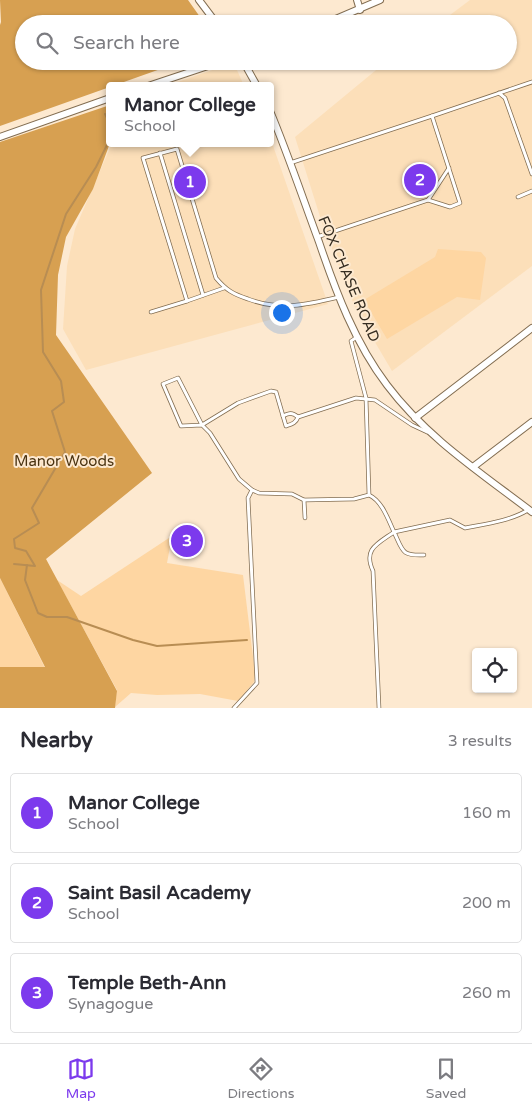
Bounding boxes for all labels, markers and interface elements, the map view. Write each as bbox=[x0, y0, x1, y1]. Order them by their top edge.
search box bbox=[15, 15, 517, 70]
icon: search bbox=[33, 29, 61, 57]
text: Search here bbox=[73, 32, 180, 54]
popup bbox=[106, 82, 274, 147]
text: Manor College bbox=[124, 94, 256, 116]
text: School bbox=[124, 116, 176, 136]
pin: 2 bbox=[404, 161, 436, 199]
pin: 1 bbox=[174, 163, 206, 201]
street label: FOX CHASE ROAD bbox=[314, 213, 384, 345]
your location bbox=[269, 300, 295, 326]
park label: Manor Woods bbox=[14, 452, 114, 470]
pin: 3 bbox=[171, 522, 203, 560]
map controls bbox=[472, 648, 517, 693]
button: locate bbox=[472, 648, 517, 693]
text: Nearby bbox=[20, 728, 93, 753]
text: 3 results bbox=[448, 731, 512, 751]
text: Manor College bbox=[68, 792, 200, 814]
text: 1 bbox=[32, 803, 42, 823]
text: 160 m bbox=[462, 803, 511, 823]
text: School bbox=[68, 814, 120, 834]
text: Saint Basil Academy bbox=[68, 882, 251, 904]
text: 2 bbox=[32, 893, 42, 913]
text: 200 m bbox=[462, 893, 511, 913]
text: School bbox=[68, 904, 120, 924]
text: Temple Beth-Ann bbox=[68, 972, 226, 994]
text: 3 bbox=[32, 983, 42, 1003]
text: 260 m bbox=[462, 983, 511, 1003]
text: Synagogue bbox=[68, 994, 153, 1014]
tab: Map bbox=[66, 1055, 96, 1102]
tab: Directions bbox=[227, 1055, 294, 1102]
tab: Saved bbox=[426, 1055, 466, 1102]

